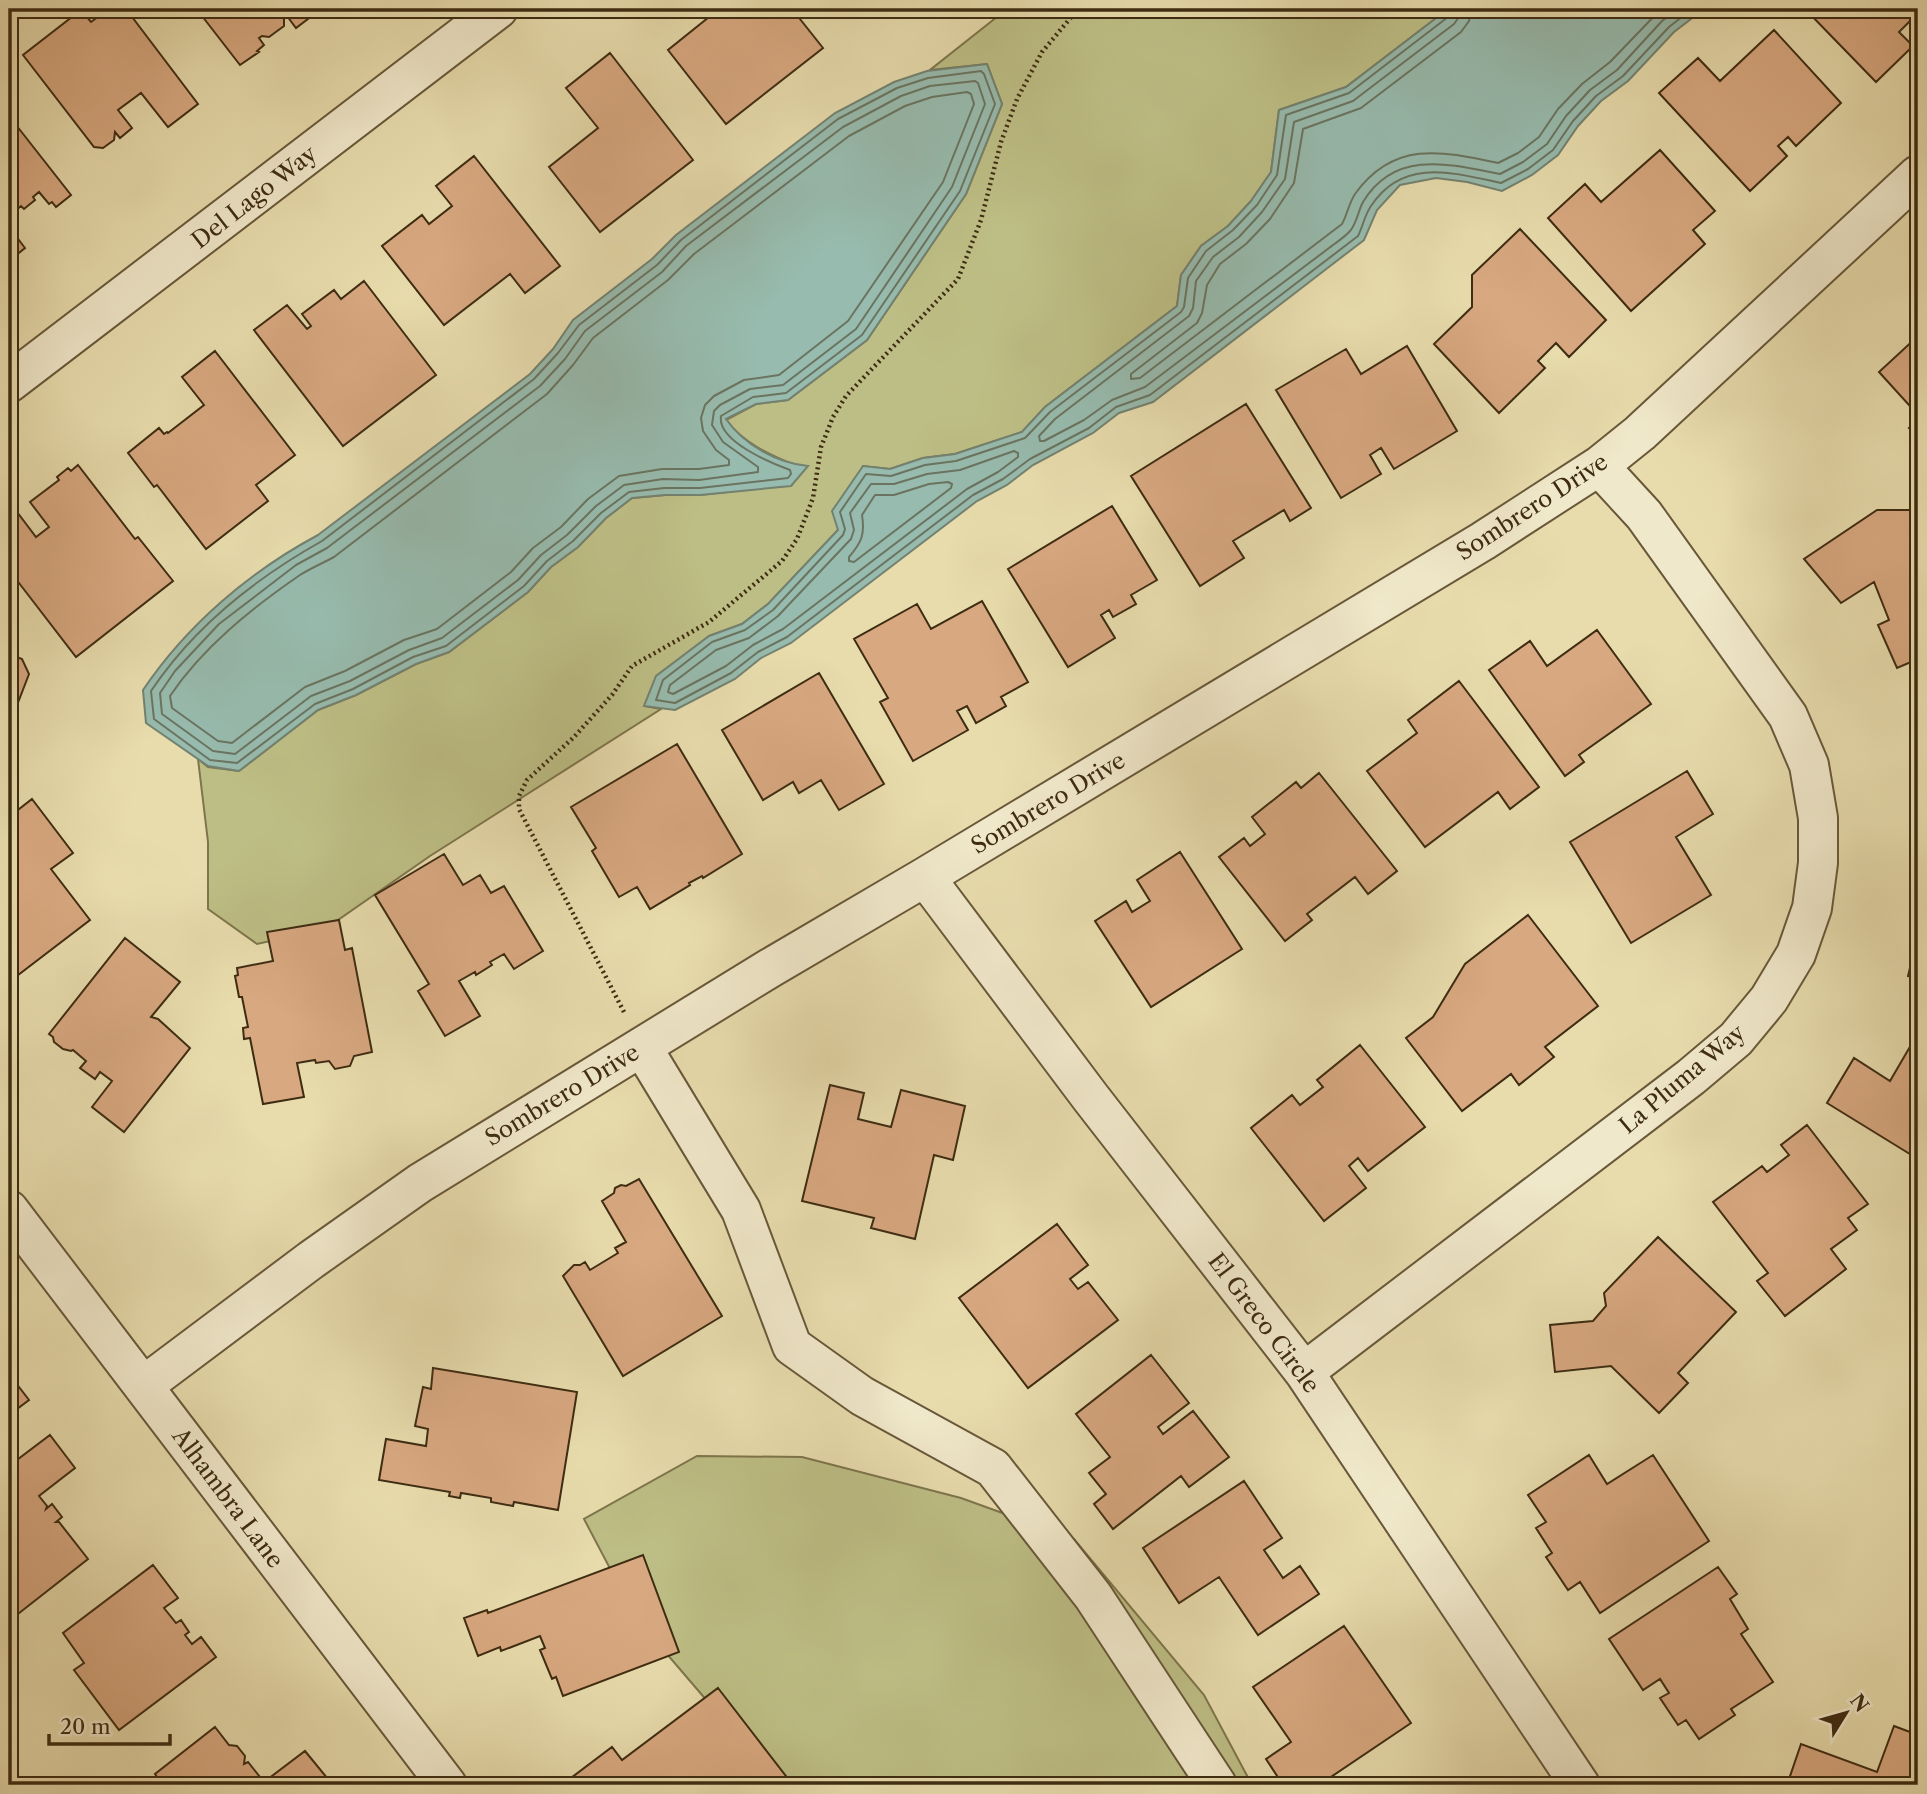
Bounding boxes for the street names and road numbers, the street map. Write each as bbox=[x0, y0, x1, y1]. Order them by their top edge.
street label: Del Lago Way bbox=[186, 140, 322, 254]
street label: Sombrero Drive bbox=[1451, 448, 1613, 566]
street label: Sombrero Drive bbox=[966, 746, 1130, 860]
street label: La Pluma Way bbox=[1614, 1018, 1751, 1140]
street label: Sombrero Drive bbox=[480, 1038, 644, 1152]
street label: El Greco Circle bbox=[1202, 1248, 1326, 1398]
street label: Alhambra Lane bbox=[166, 1422, 290, 1573]

